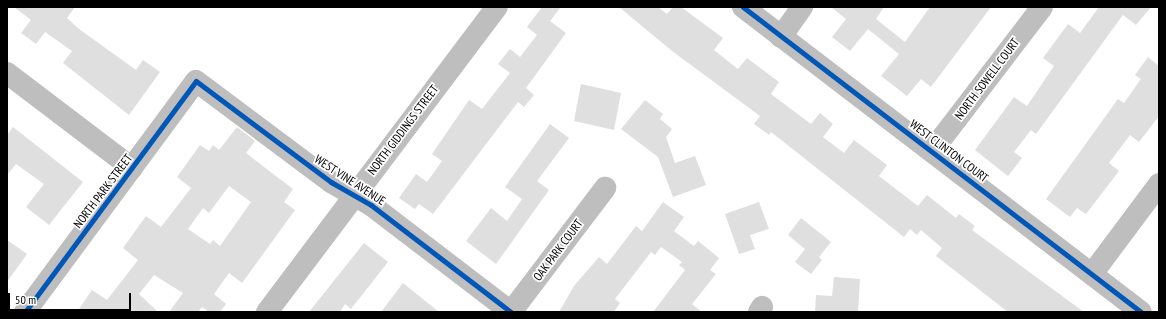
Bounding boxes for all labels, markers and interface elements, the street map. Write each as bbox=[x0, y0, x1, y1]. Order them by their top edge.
street label: NORTH SOWELL COURT bbox=[952, 35, 1022, 123]
street label: NORTH GIDDINGS STREET bbox=[365, 82, 441, 178]
street label: WEST CLINTON COURT bbox=[907, 117, 991, 185]
street label: NORTH PARK STREET bbox=[70, 151, 136, 231]
street label: WEST VINE AVENUE bbox=[311, 151, 389, 209]
street label: OAK PARK COURT bbox=[530, 216, 586, 284]
scale bar bbox=[10, 285, 133, 311]
text: 50 m bbox=[15, 292, 36, 307]

